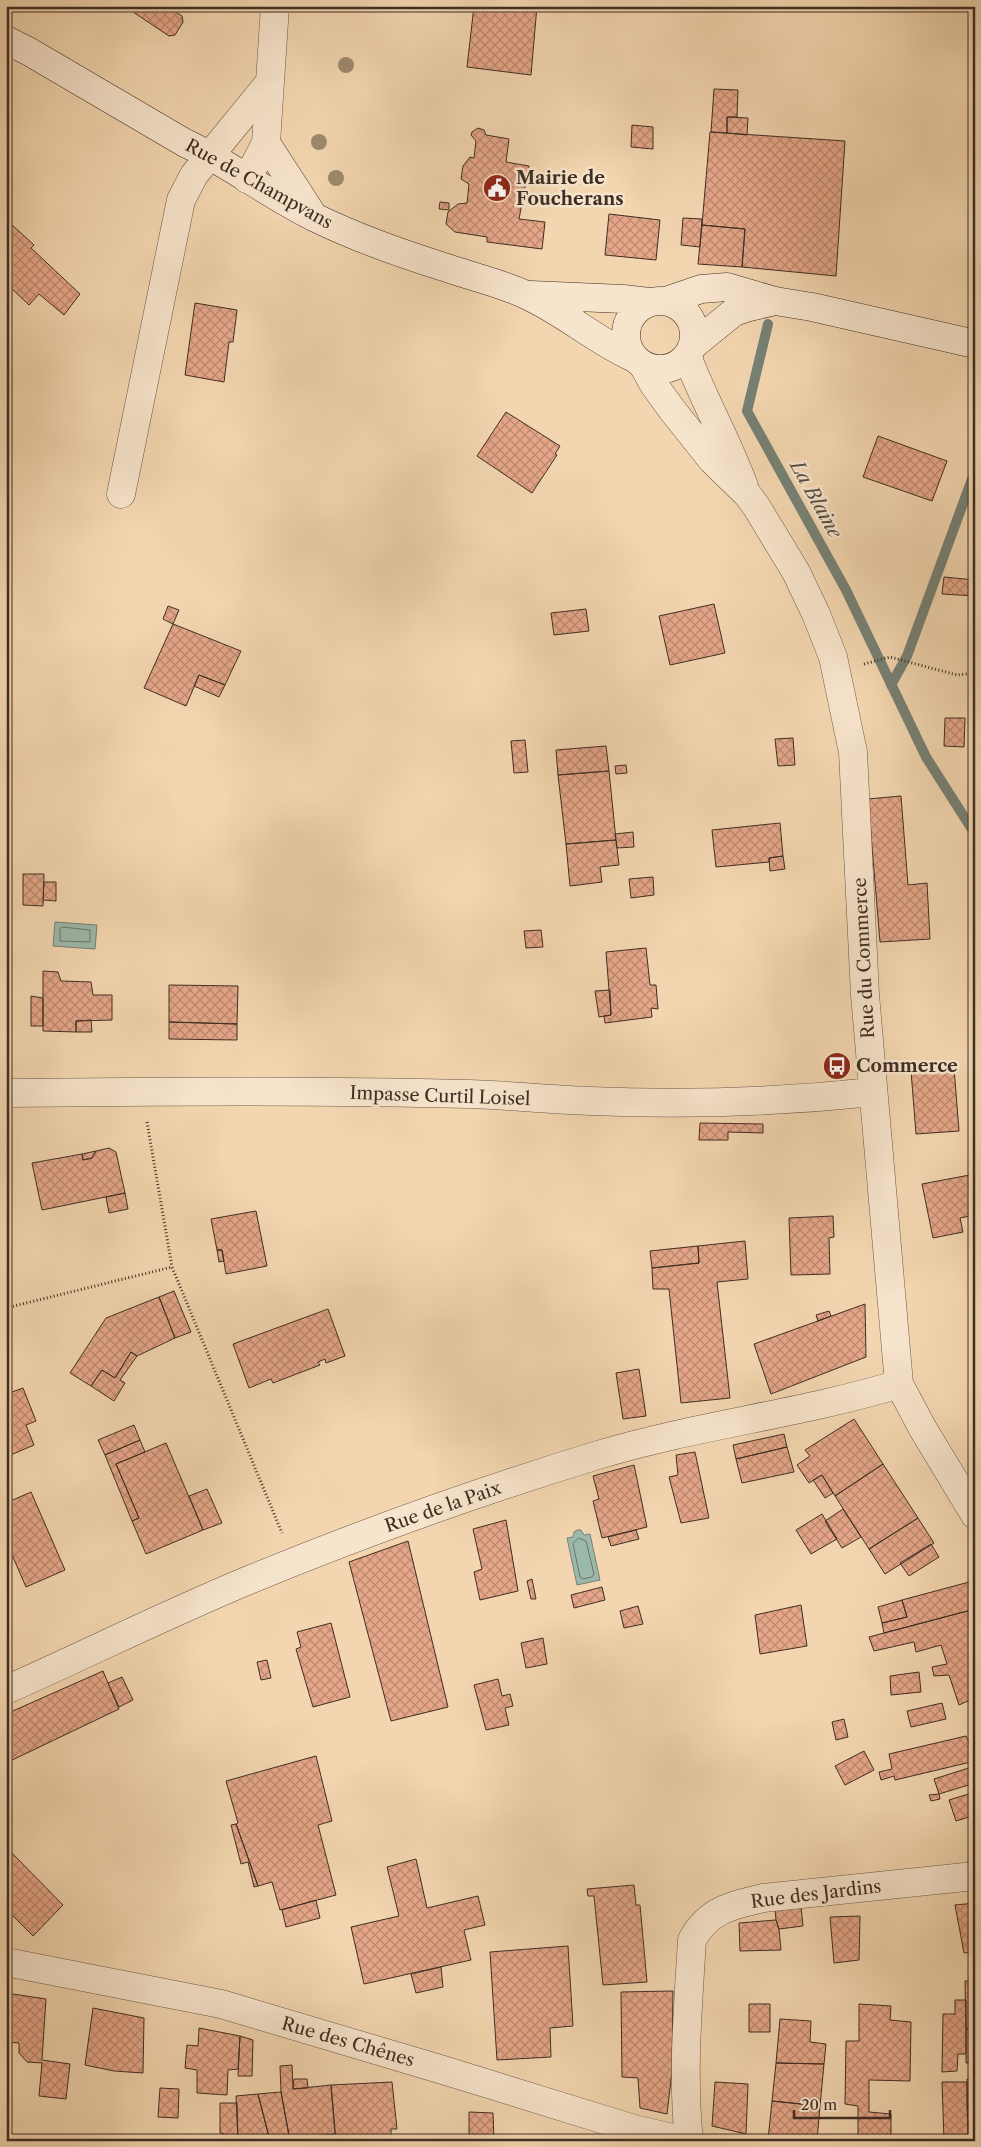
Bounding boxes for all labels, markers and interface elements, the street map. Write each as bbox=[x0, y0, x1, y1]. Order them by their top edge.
street label: Rue de Champvans bbox=[182, 134, 336, 234]
place label: Mairie de Foucherans bbox=[516, 167, 624, 210]
public building icon: Mairie de Foucherans bbox=[482, 173, 512, 203]
water label: La Blaine bbox=[784, 454, 847, 543]
street label: Rue du Commerce bbox=[849, 877, 879, 1039]
bus stop icon: Commerce bbox=[822, 1051, 852, 1081]
place label: Commerce bbox=[856, 1055, 958, 1077]
street label: Impasse Curtil Loisel bbox=[349, 1082, 531, 1110]
street label: Rue de la Paix bbox=[382, 1477, 504, 1537]
street label: Rue des Jardins bbox=[749, 1875, 883, 1913]
street label: Rue des Chênes bbox=[279, 2013, 417, 2071]
scale bar bbox=[794, 2087, 890, 2119]
text: 20 m bbox=[801, 2095, 837, 2114]

